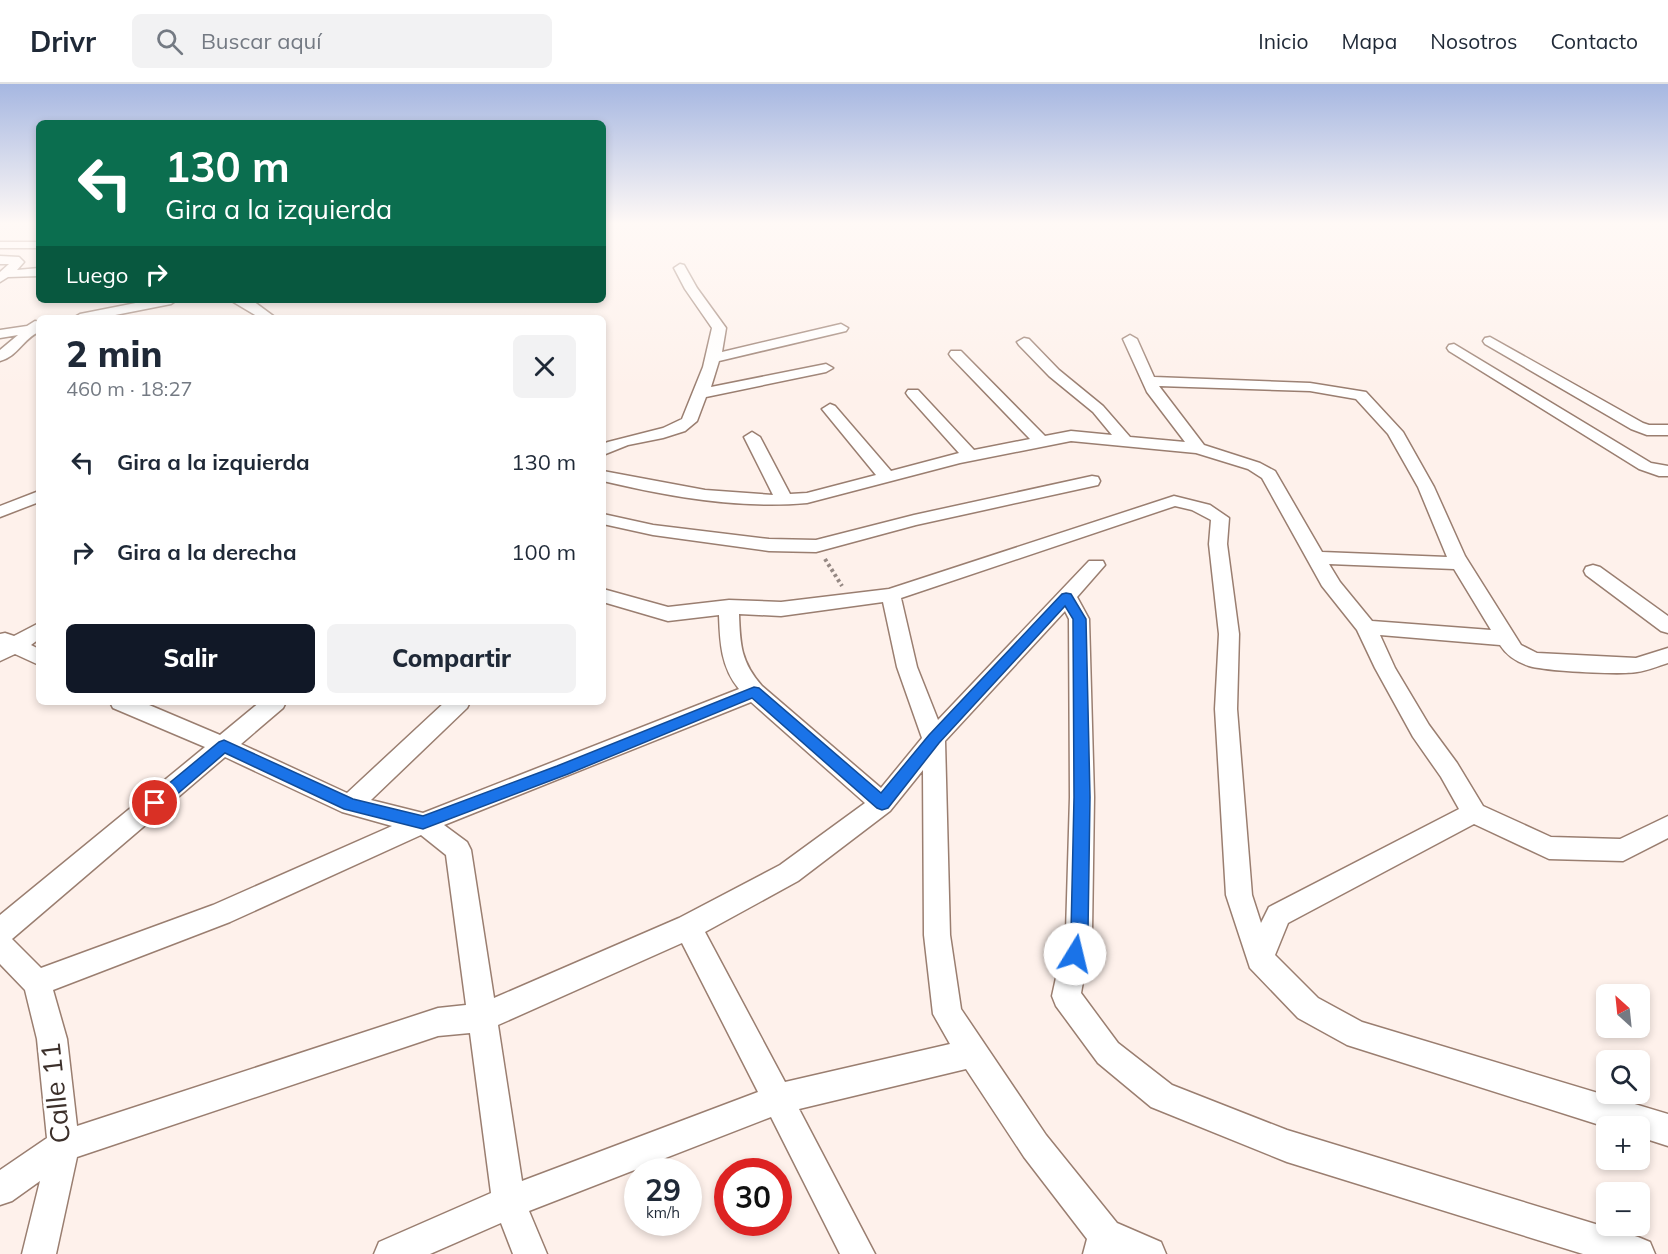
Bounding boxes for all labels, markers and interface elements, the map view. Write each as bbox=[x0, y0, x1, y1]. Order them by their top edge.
search box bbox=[132, 14, 552, 68]
text: Drivr bbox=[30, 24, 96, 59]
icon: search bbox=[153, 25, 186, 58]
text: Buscar aquí bbox=[201, 27, 322, 55]
text: Inicio bbox=[1258, 28, 1308, 54]
text: Mapa bbox=[1341, 28, 1397, 54]
text: Nosotros bbox=[1430, 28, 1517, 54]
text: Contacto bbox=[1550, 28, 1638, 54]
text: 130 m bbox=[165, 140, 290, 193]
icon: left bbox=[66, 144, 144, 222]
text: Gira a la izquierda bbox=[165, 192, 392, 226]
icon: right bbox=[140, 258, 173, 291]
text: Luego bbox=[66, 261, 128, 289]
text: 2 min bbox=[66, 331, 162, 376]
button: close bbox=[513, 335, 576, 398]
text: 460 m · 18:27 bbox=[66, 376, 192, 401]
icon: left bbox=[66, 446, 99, 479]
text: Gira a la izquierda bbox=[117, 448, 310, 476]
text: 130 m bbox=[511, 448, 576, 476]
icon: right bbox=[66, 536, 99, 569]
text: Gira a la derecha bbox=[117, 538, 297, 566]
text: 100 m bbox=[511, 538, 576, 566]
button: Salir bbox=[66, 624, 315, 693]
button: Compartir bbox=[327, 624, 576, 693]
pin bbox=[129, 777, 180, 828]
icon: arrive bbox=[138, 786, 171, 819]
position arrow bbox=[1043, 922, 1107, 986]
north arrow bbox=[1596, 984, 1650, 1038]
map controls bbox=[1596, 984, 1650, 1236]
street label: Calle 11 bbox=[33, 1041, 77, 1145]
button: search bbox=[1596, 1050, 1650, 1104]
button: + bbox=[1596, 1116, 1650, 1170]
speed limit sign: 30 bbox=[714, 1158, 792, 1236]
text: 29 bbox=[645, 1171, 681, 1209]
button: − bbox=[1596, 1182, 1650, 1236]
text: km/h bbox=[646, 1203, 680, 1222]

